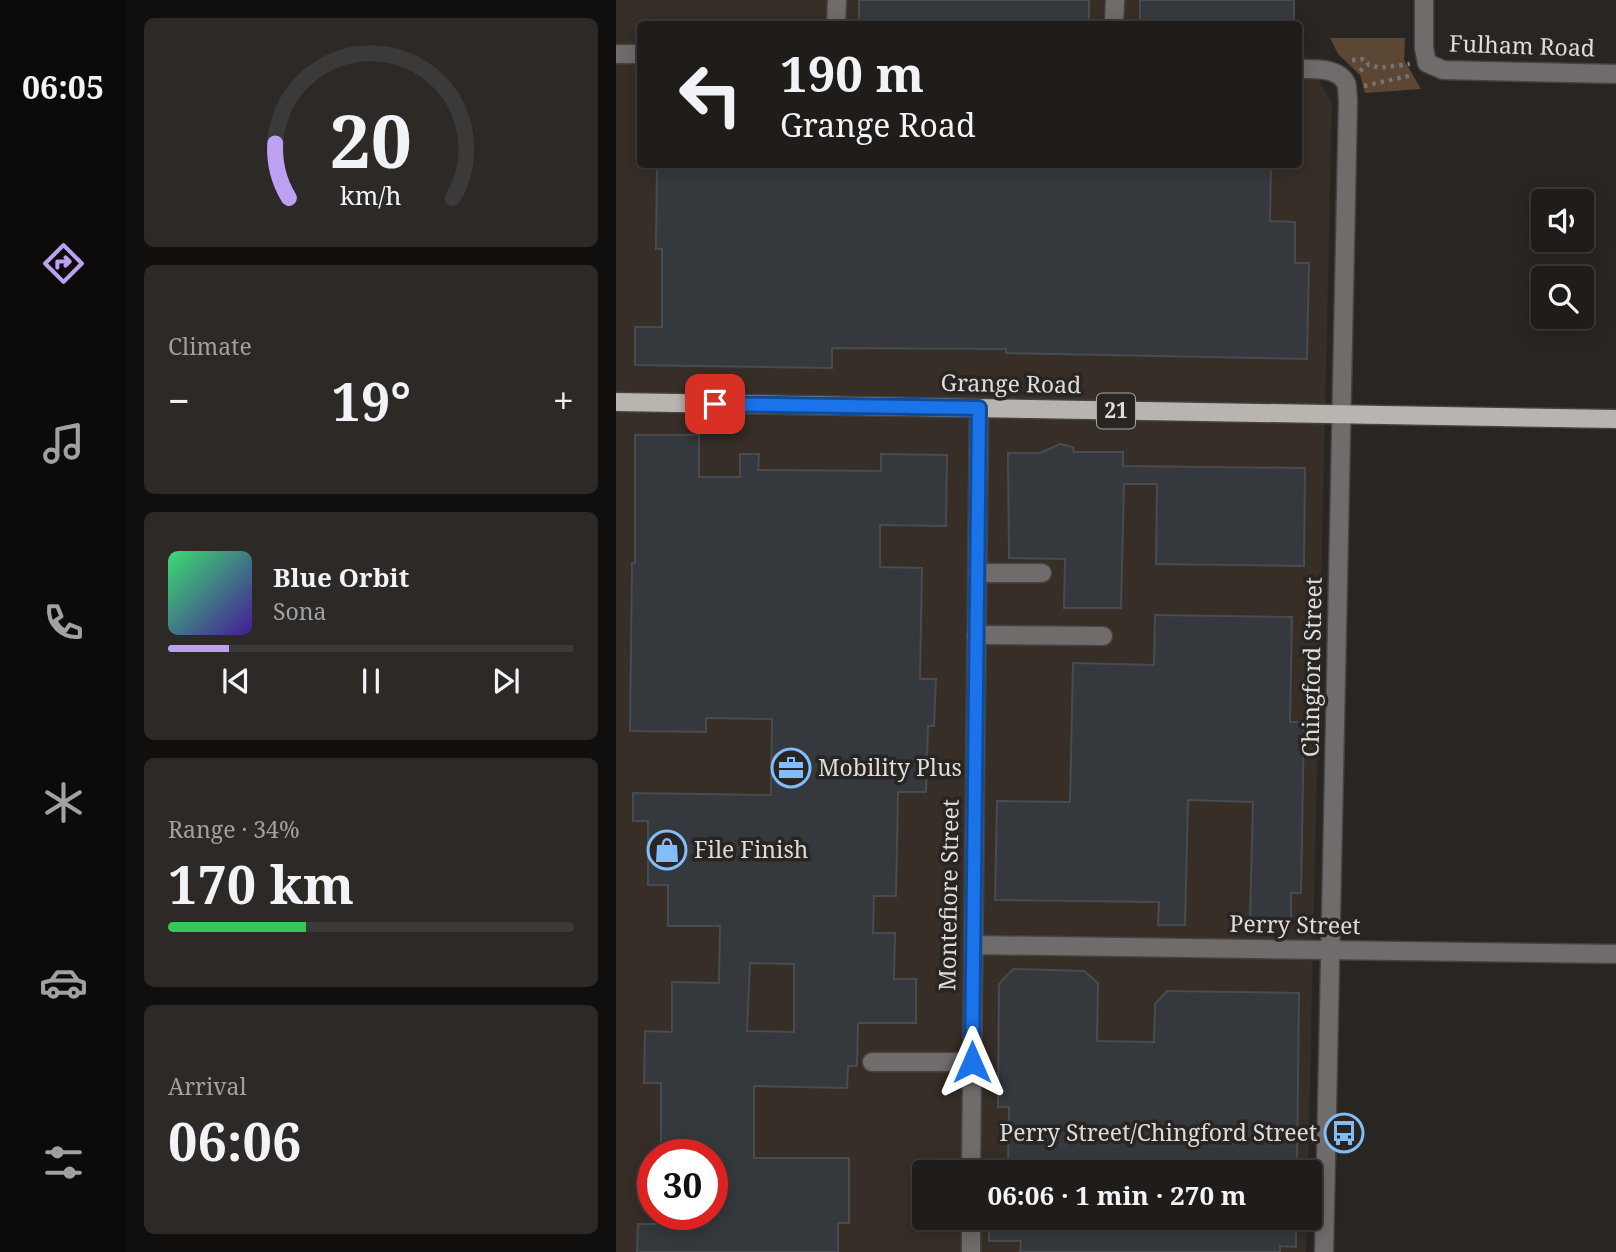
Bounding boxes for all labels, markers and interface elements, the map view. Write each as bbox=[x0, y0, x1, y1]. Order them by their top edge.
street label: Fulham Road bbox=[1449, 26, 1596, 64]
text: 190 m bbox=[780, 40, 924, 106]
icon: left bbox=[665, 49, 756, 140]
text: 06:05 bbox=[22, 65, 104, 108]
text: 20 bbox=[330, 91, 412, 190]
text: Grange Road bbox=[780, 103, 976, 146]
text: km/h bbox=[340, 178, 402, 212]
map controls bbox=[1531, 189, 1594, 329]
button: sound bbox=[1531, 189, 1594, 252]
icon: directions bbox=[39, 239, 88, 288]
button: search bbox=[1531, 266, 1594, 329]
text: Climate bbox=[168, 330, 252, 362]
text: 19° bbox=[332, 365, 411, 436]
street label: Grange Road bbox=[940, 366, 1082, 400]
text: − bbox=[168, 374, 190, 426]
text: + bbox=[553, 374, 574, 426]
pin bbox=[685, 374, 745, 434]
icon: arrive bbox=[696, 385, 734, 423]
road number: 21 bbox=[1097, 394, 1135, 428]
icon: music bbox=[39, 419, 88, 468]
text: Blue Orbit bbox=[273, 559, 409, 595]
street label: Chingford Street bbox=[1293, 577, 1329, 757]
text: Sona bbox=[273, 595, 327, 627]
icon: phone bbox=[39, 598, 88, 647]
icon: previous bbox=[217, 662, 255, 700]
icon: pause bbox=[352, 662, 390, 700]
icon: next bbox=[487, 662, 525, 700]
office icon: Mobility Plus bbox=[770, 747, 812, 789]
place label: Mobility Plus bbox=[818, 751, 962, 783]
icon: climate bbox=[39, 778, 88, 827]
street label: Montefiore Street bbox=[930, 799, 966, 991]
text: Range · 34% bbox=[168, 813, 300, 845]
shop icon: File Finish bbox=[646, 829, 688, 871]
place label: File Finish bbox=[694, 833, 808, 865]
text: 170 km bbox=[168, 848, 354, 919]
street label: Perry Street bbox=[1229, 907, 1361, 941]
icon: car bbox=[39, 958, 88, 1007]
position arrow bbox=[935, 1025, 1009, 1099]
text: Arrival bbox=[168, 1070, 247, 1102]
text: 06:06 bbox=[168, 1105, 301, 1176]
bus stop icon: Perry Street/Chingford Street bbox=[1323, 1112, 1365, 1154]
place label: Perry Street/Chingford Street bbox=[999, 1116, 1317, 1148]
icon: filters bbox=[39, 1138, 88, 1187]
speed limit sign: 30 bbox=[637, 1139, 728, 1230]
text: 06:06 · 1 min · 270 m bbox=[987, 1177, 1247, 1213]

